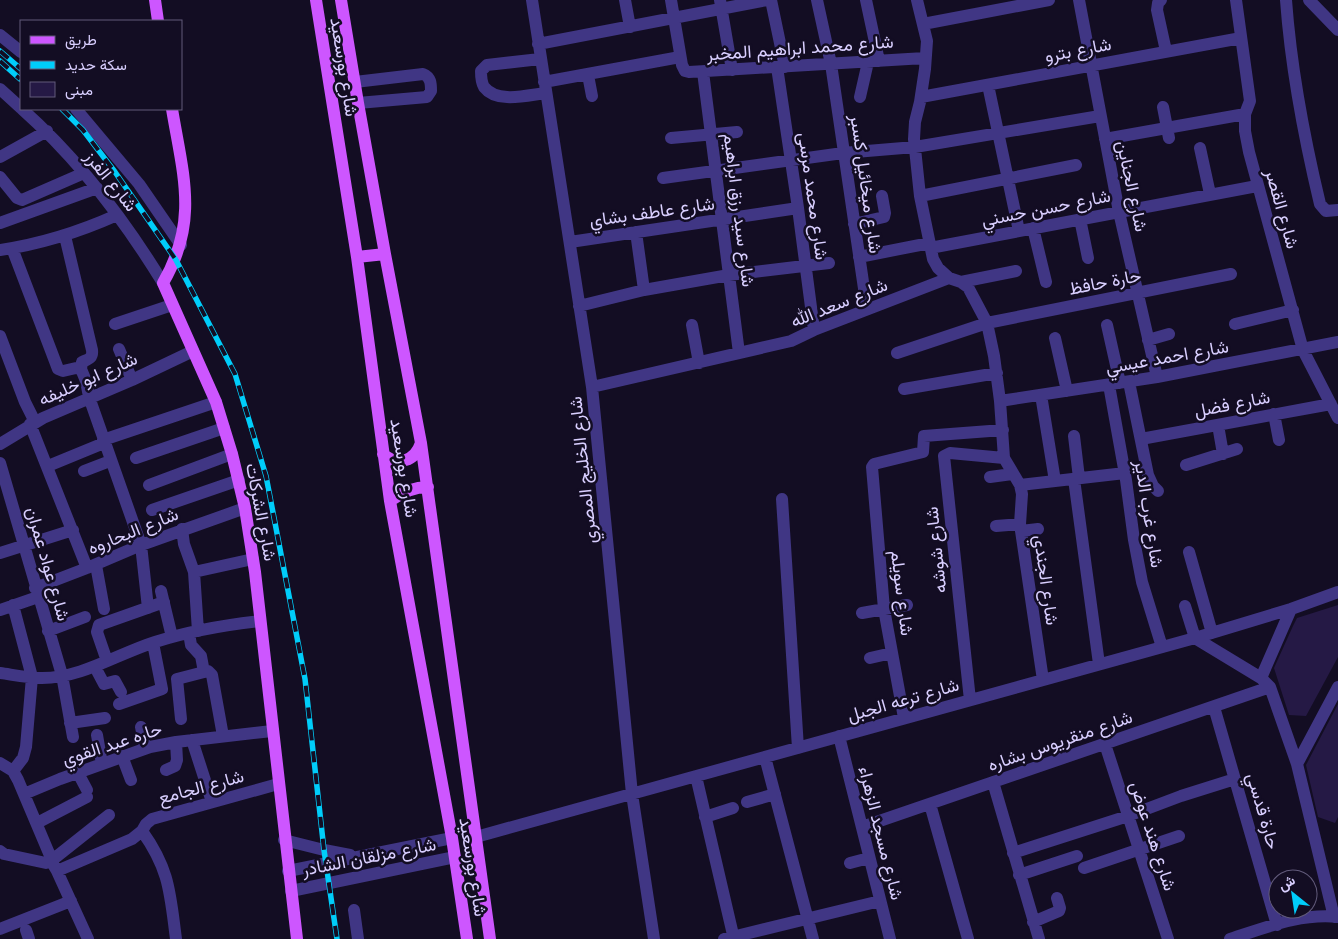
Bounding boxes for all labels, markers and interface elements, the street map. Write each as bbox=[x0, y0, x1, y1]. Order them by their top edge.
street label: شارع بورسعيد bbox=[324, 16, 365, 118]
legend bbox=[20, 20, 182, 110]
street label: شارع محمد ابراهيم المخبر bbox=[705, 28, 894, 67]
text: طريق bbox=[65, 29, 97, 50]
street label: شارع بترو bbox=[1042, 31, 1113, 68]
text: سكة حديد bbox=[65, 54, 127, 75]
text: مبنى bbox=[65, 79, 93, 100]
street label: شارع ميخائيل كسبر bbox=[844, 112, 889, 255]
street label: شارع محمد مرسى bbox=[792, 131, 835, 261]
street label: شارع سيد رزق ابراهيم bbox=[718, 132, 761, 288]
street label: شارع الجناين bbox=[1111, 138, 1154, 234]
street label: شارع الفرز bbox=[78, 144, 144, 217]
street label: شارع القصر bbox=[1259, 165, 1306, 252]
street label: شارع حسن حسني bbox=[979, 183, 1113, 235]
street label: شارع عاطف بشاي bbox=[588, 190, 717, 236]
street label: حارة حافظ bbox=[1066, 262, 1143, 301]
street label: شارع سعد الله bbox=[787, 272, 891, 333]
street label: شارع احمد عيسي bbox=[1103, 333, 1231, 383]
street label: شارع ابو خليفه bbox=[34, 346, 141, 412]
street label: شارع فضل bbox=[1192, 384, 1272, 423]
street label: شارع الخليج المصري bbox=[562, 395, 606, 545]
street label: شارع بورسعيد bbox=[384, 417, 425, 519]
street label: شارع غرب الدير bbox=[1128, 457, 1170, 570]
street label: شارع الشركات bbox=[240, 461, 283, 563]
street label: شارع البحاروه bbox=[84, 501, 182, 560]
street label: شارع عواد عمران bbox=[20, 504, 77, 624]
street label: شارع شوشه bbox=[919, 506, 952, 594]
street label: شارع الجندي bbox=[1025, 533, 1065, 627]
street label: شارع سويلم bbox=[885, 549, 920, 637]
street label: شارع ترعه الجبل bbox=[844, 672, 962, 727]
street label: شارع منقريوس بشاره bbox=[984, 704, 1136, 777]
street label: حاره عبد القوي bbox=[59, 716, 166, 774]
street label: شارع الجامع bbox=[155, 763, 246, 810]
street label: شارع مسجد الزهراء bbox=[853, 763, 910, 902]
street label: حارة قدسي bbox=[1238, 770, 1286, 853]
street label: شارع هند عوض bbox=[1124, 778, 1183, 894]
street label: شارع بورسعيد bbox=[453, 816, 494, 918]
street label: شارع مزلقان الشادر bbox=[299, 831, 438, 882]
north arrow bbox=[1268, 869, 1318, 919]
text: ش bbox=[1274, 870, 1299, 896]

